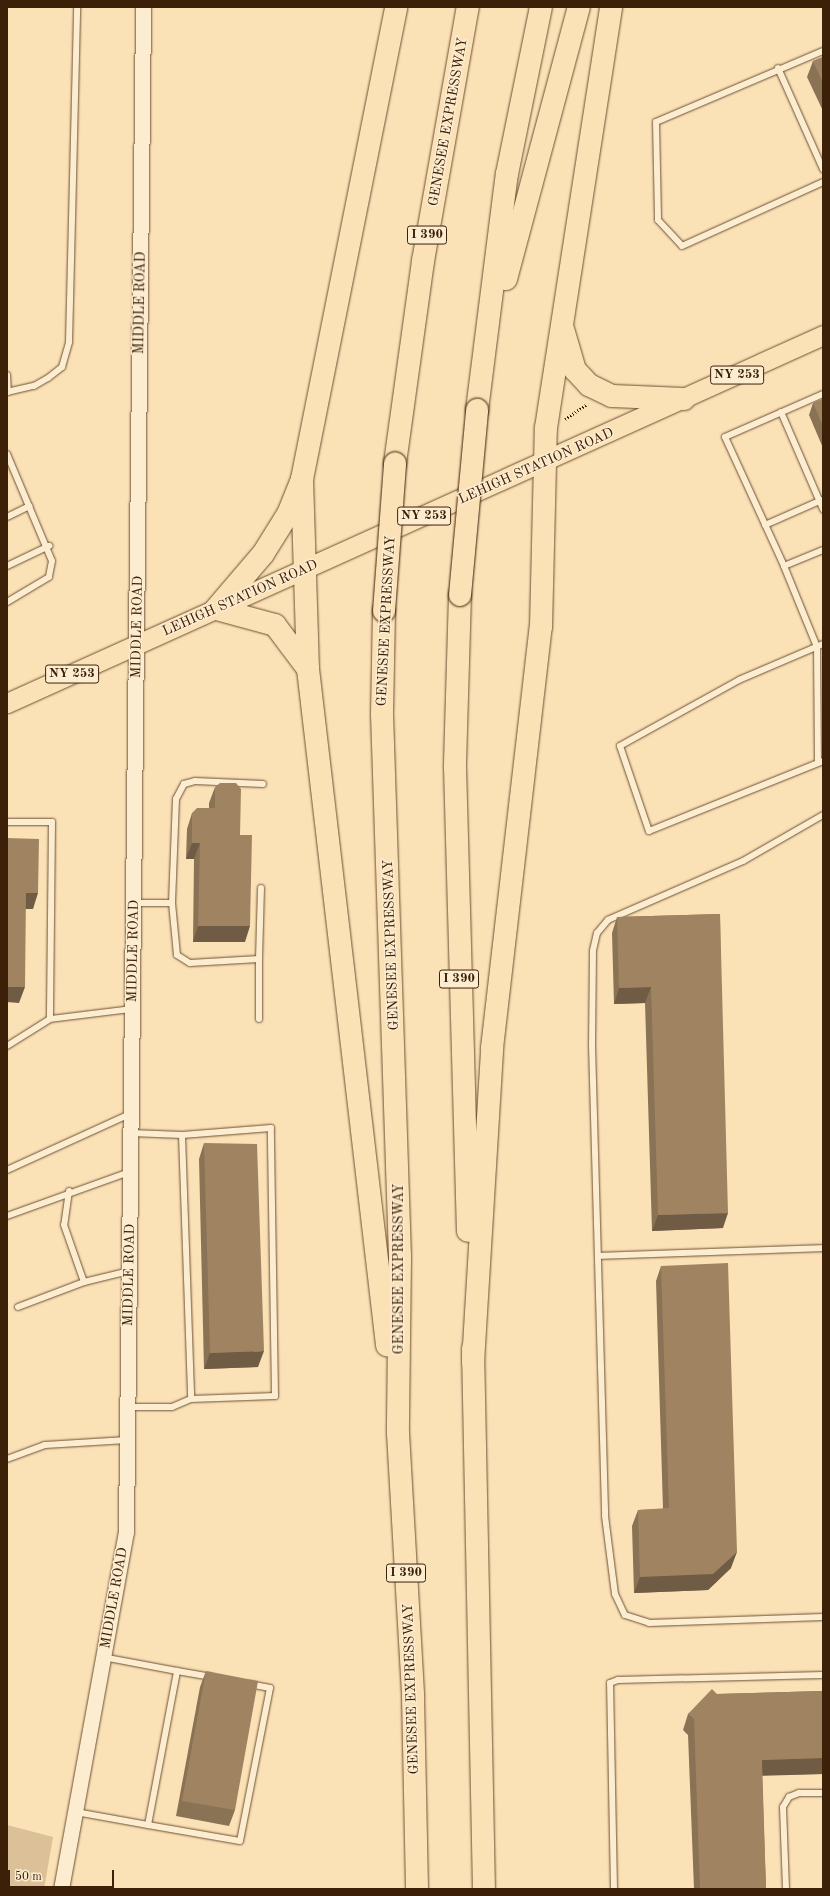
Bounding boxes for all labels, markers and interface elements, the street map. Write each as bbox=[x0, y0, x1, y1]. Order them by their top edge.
street label: GENESEE EXPRESSWAY bbox=[425, 36, 471, 208]
road number: I 390 bbox=[407, 224, 447, 246]
street label: MIDDLE ROAD bbox=[131, 252, 149, 354]
road number: NY 253 bbox=[710, 364, 764, 386]
street label: LEHIGH STATION ROAD bbox=[456, 424, 616, 508]
road number: NY 253 bbox=[397, 505, 451, 527]
street label: GENESEE EXPRESSWAY bbox=[373, 535, 399, 707]
street label: LEHIGH STATION ROAD bbox=[160, 556, 320, 640]
street label: MIDDLE ROAD bbox=[128, 576, 146, 678]
road number: NY 253 bbox=[45, 663, 99, 685]
street label: GENESEE EXPRESSWAY bbox=[380, 859, 402, 1031]
street label: MIDDLE ROAD bbox=[124, 900, 142, 1002]
road number: I 390 bbox=[439, 968, 479, 990]
street label: GENESEE EXPRESSWAY bbox=[391, 1184, 407, 1354]
street label: MIDDLE ROAD bbox=[120, 1224, 138, 1326]
street label: MIDDLE ROAD bbox=[97, 1546, 131, 1650]
road number: I 390 bbox=[386, 1562, 426, 1584]
street label: GENESEE EXPRESSWAY bbox=[400, 1603, 422, 1775]
scale bar bbox=[10, 1862, 116, 1888]
text: 50 m bbox=[15, 1871, 42, 1883]

